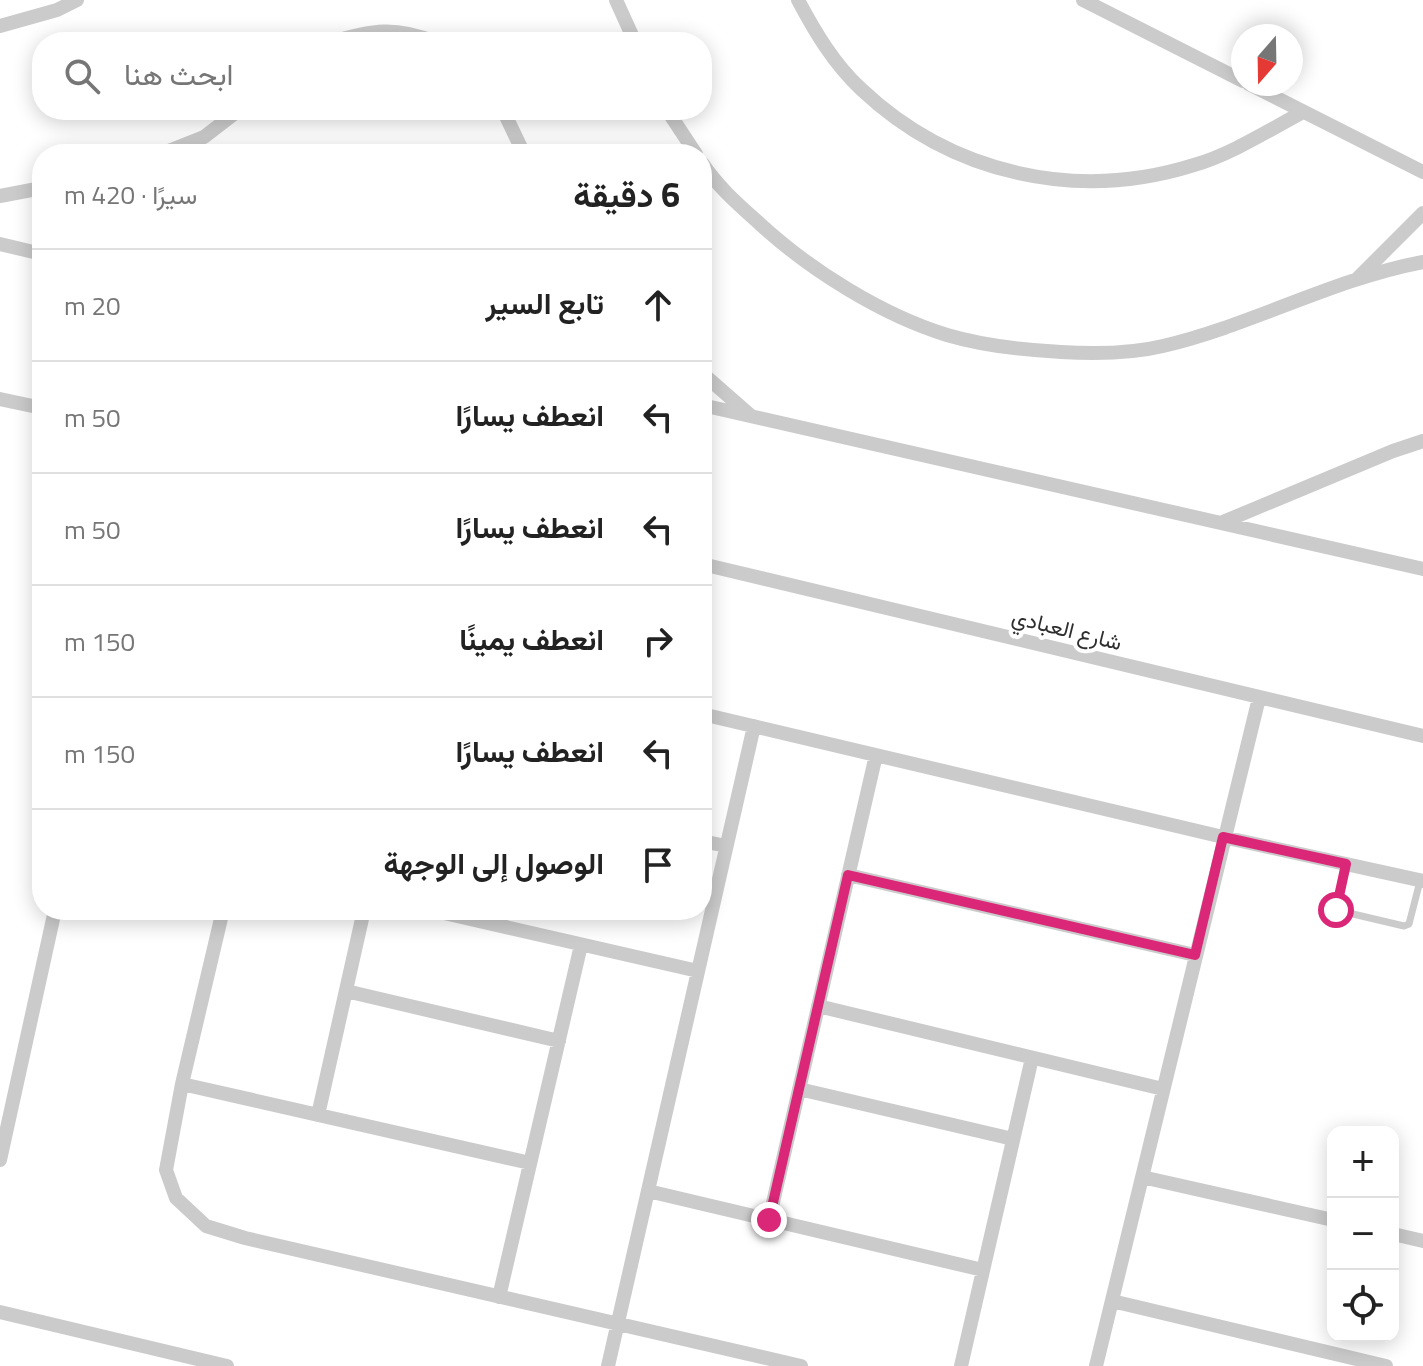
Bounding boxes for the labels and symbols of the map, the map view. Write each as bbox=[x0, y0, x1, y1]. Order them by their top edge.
north arrow bbox=[1231, 24, 1303, 96]
street label: شارع العبادي bbox=[1008, 599, 1126, 661]
route start bbox=[1318, 892, 1354, 928]
route end bbox=[751, 1202, 787, 1238]

